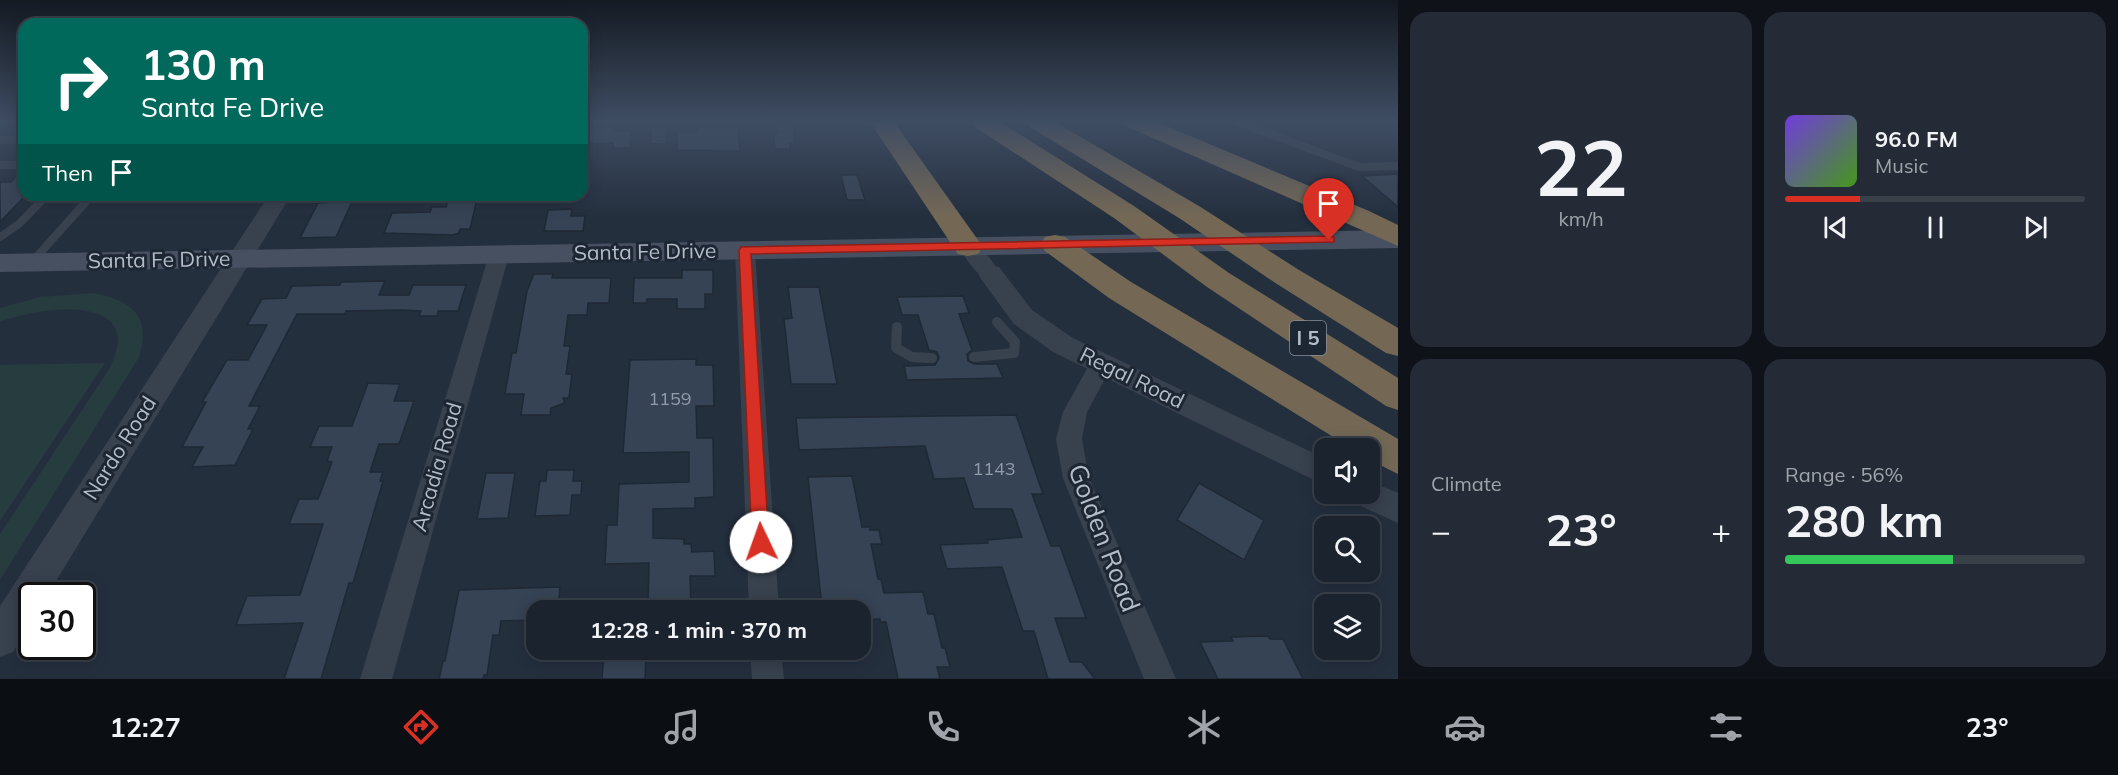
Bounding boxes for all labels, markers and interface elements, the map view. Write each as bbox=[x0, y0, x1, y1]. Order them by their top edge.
text: 130 m bbox=[141, 38, 266, 91]
icon: right bbox=[42, 42, 120, 120]
text: Santa Fe Drive bbox=[141, 90, 324, 124]
text: 22 bbox=[1534, 118, 1628, 216]
text: 96.0 FM bbox=[1875, 125, 1958, 153]
text: Music bbox=[1875, 153, 1928, 178]
icon: arrive bbox=[105, 156, 138, 189]
text: Then bbox=[42, 159, 93, 187]
pin bbox=[1303, 178, 1354, 240]
icon: arrive bbox=[1312, 187, 1345, 220]
text: km/h bbox=[1558, 206, 1604, 231]
icon: previous bbox=[1819, 211, 1852, 244]
icon: pause bbox=[1919, 211, 1952, 244]
icon: next bbox=[2019, 211, 2052, 244]
street label: Santa Fe Drive bbox=[574, 237, 716, 265]
street label: Santa Fe Drive bbox=[88, 245, 230, 273]
road number: I 5 bbox=[1290, 321, 1326, 355]
street label: Regal Road bbox=[1076, 341, 1189, 414]
house number: 1159 bbox=[648, 387, 692, 410]
street label: Nardo Road bbox=[77, 391, 161, 504]
street label: Arcadia Road bbox=[405, 399, 467, 534]
map controls bbox=[1314, 438, 1380, 660]
button: sound bbox=[1314, 438, 1380, 504]
house number: 1143 bbox=[972, 457, 1016, 480]
street label: Golden Road bbox=[1061, 459, 1148, 616]
text: Range · 56% bbox=[1785, 462, 1903, 487]
text: Climate bbox=[1431, 471, 1502, 496]
text: 280 km bbox=[1785, 492, 1944, 548]
text: 23° bbox=[1545, 501, 1617, 557]
position arrow bbox=[729, 510, 793, 574]
text: − bbox=[1431, 510, 1451, 551]
text: + bbox=[1711, 510, 1731, 551]
button: search bbox=[1314, 516, 1380, 582]
speed limit sign: 30 bbox=[18, 582, 96, 660]
button: layers bbox=[1314, 594, 1380, 660]
text: 12:28 · 1 min · 370 m bbox=[590, 616, 807, 644]
icon: directions bbox=[400, 706, 442, 748]
icon: music bbox=[661, 706, 703, 748]
icon: phone bbox=[922, 706, 964, 748]
icon: climate bbox=[1183, 706, 1225, 748]
icon: car bbox=[1444, 706, 1486, 748]
icon: filters bbox=[1705, 706, 1747, 748]
text: 12:27 bbox=[109, 710, 181, 744]
text: 23° bbox=[1966, 710, 2008, 744]

